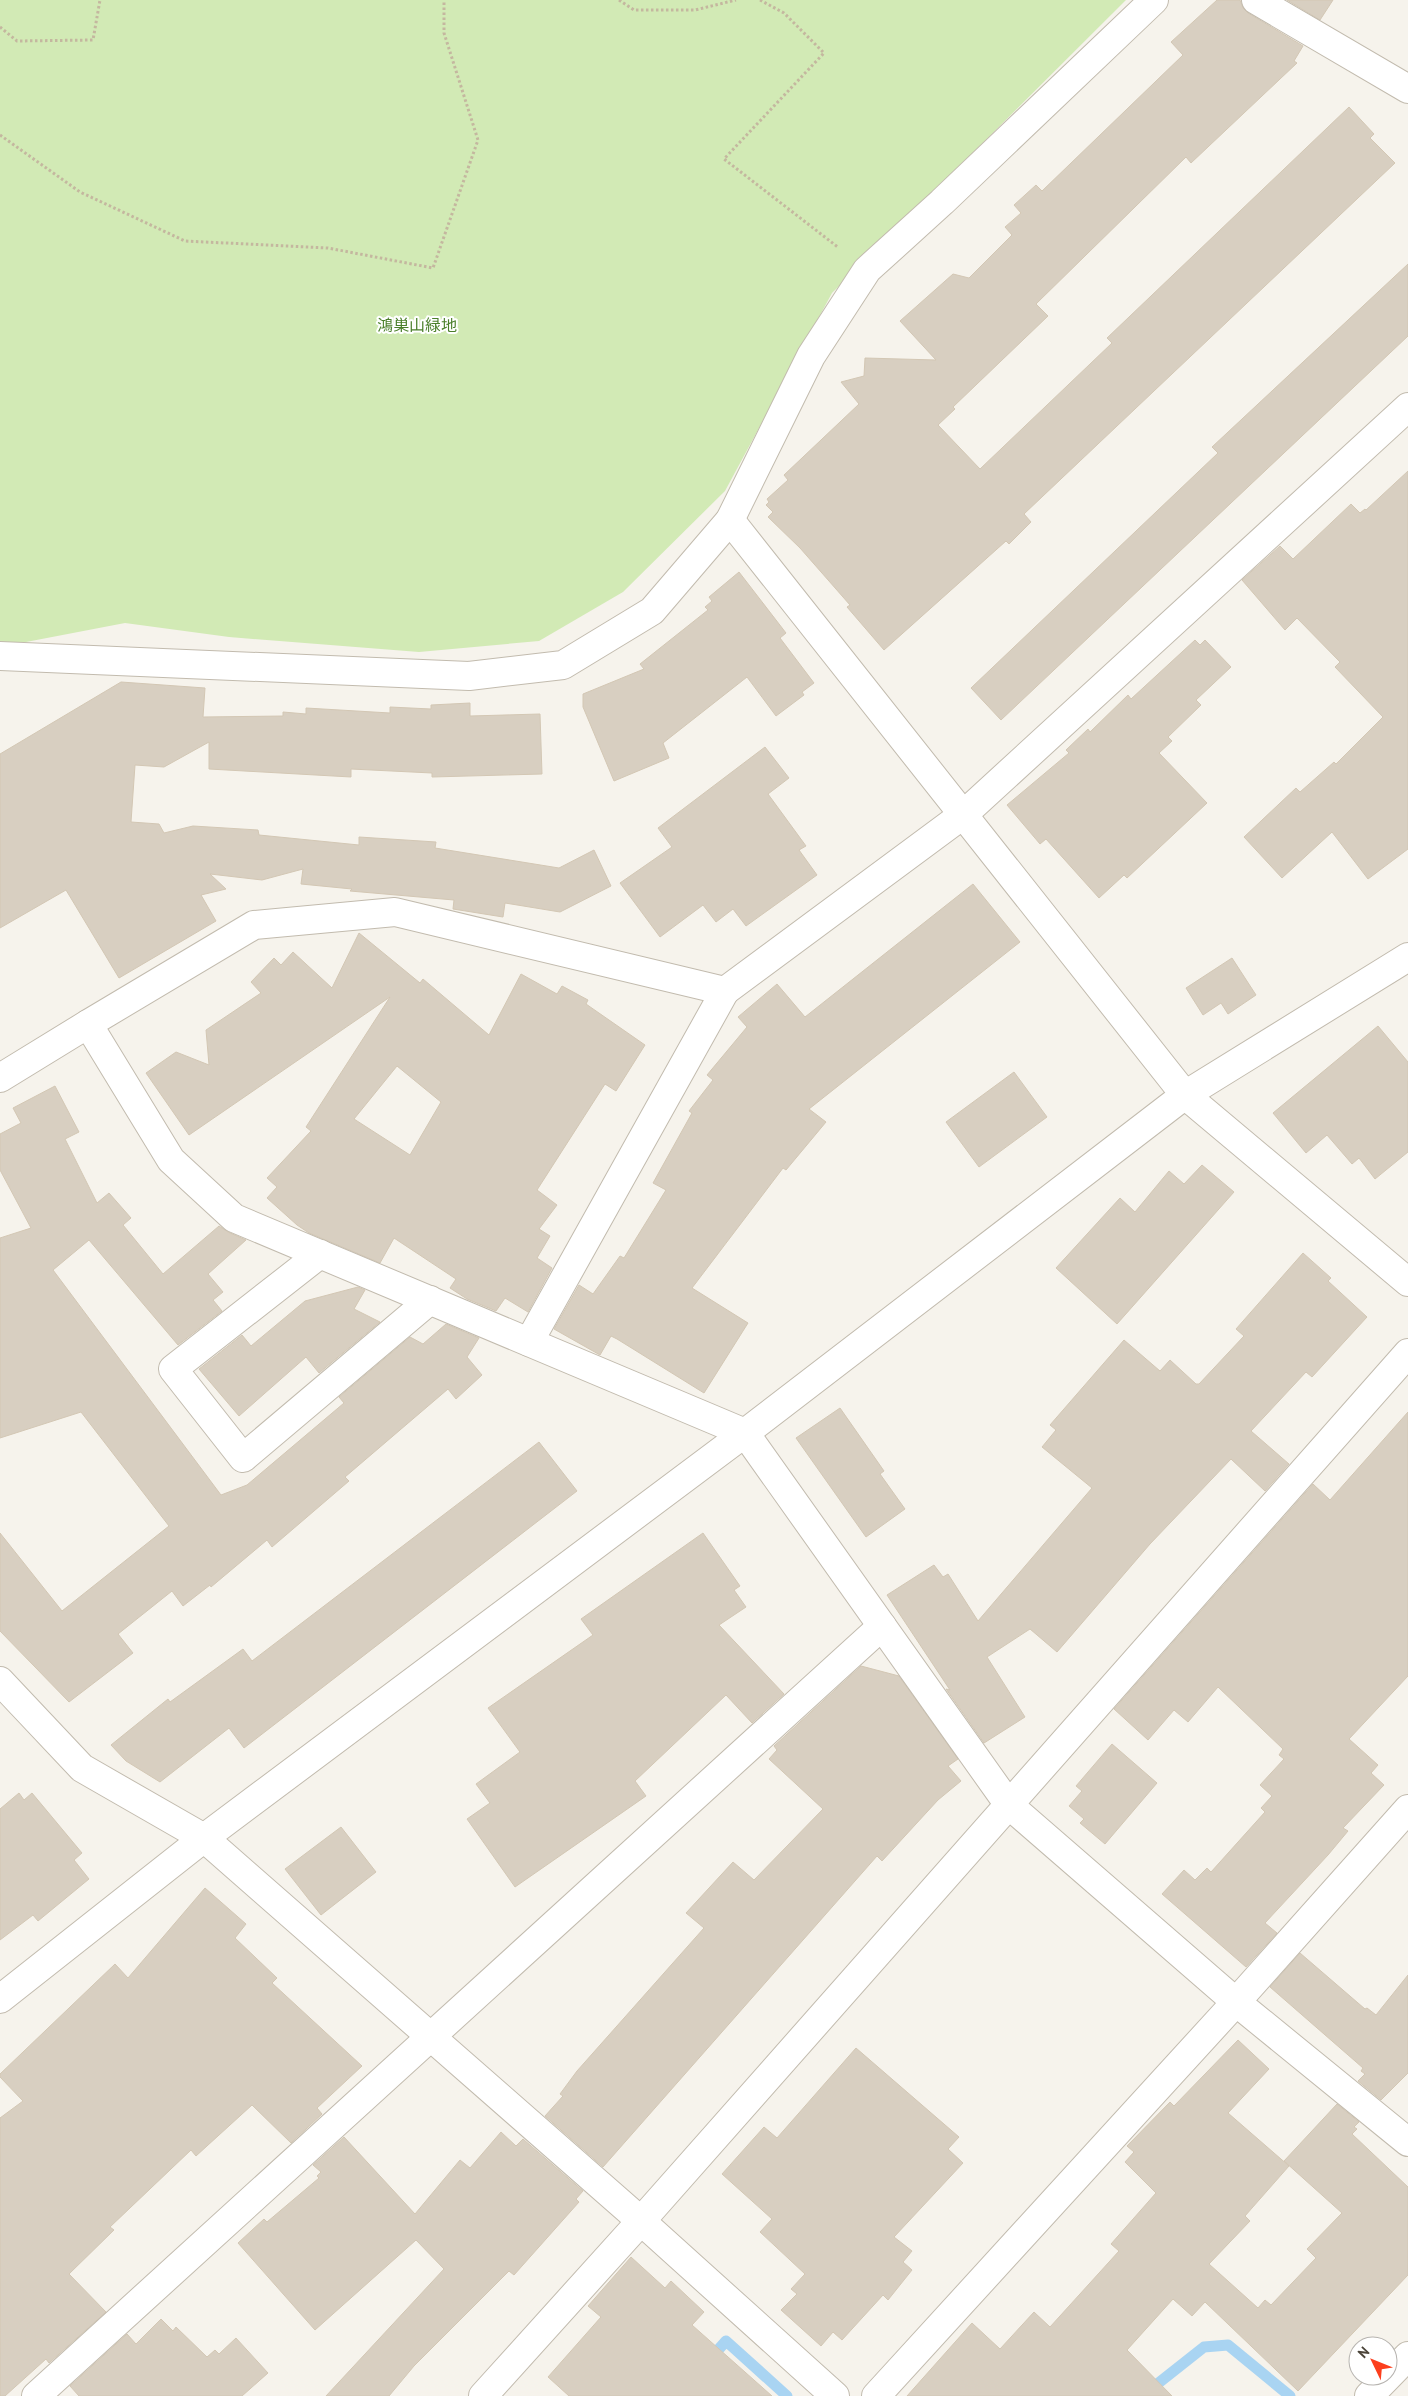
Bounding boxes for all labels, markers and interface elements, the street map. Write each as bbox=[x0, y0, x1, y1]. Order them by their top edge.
park label: 鴻巣山緑地 bbox=[377, 315, 457, 335]
north arrow bbox=[1348, 2336, 1398, 2386]
text: N bbox=[1354, 2343, 1373, 2362]

